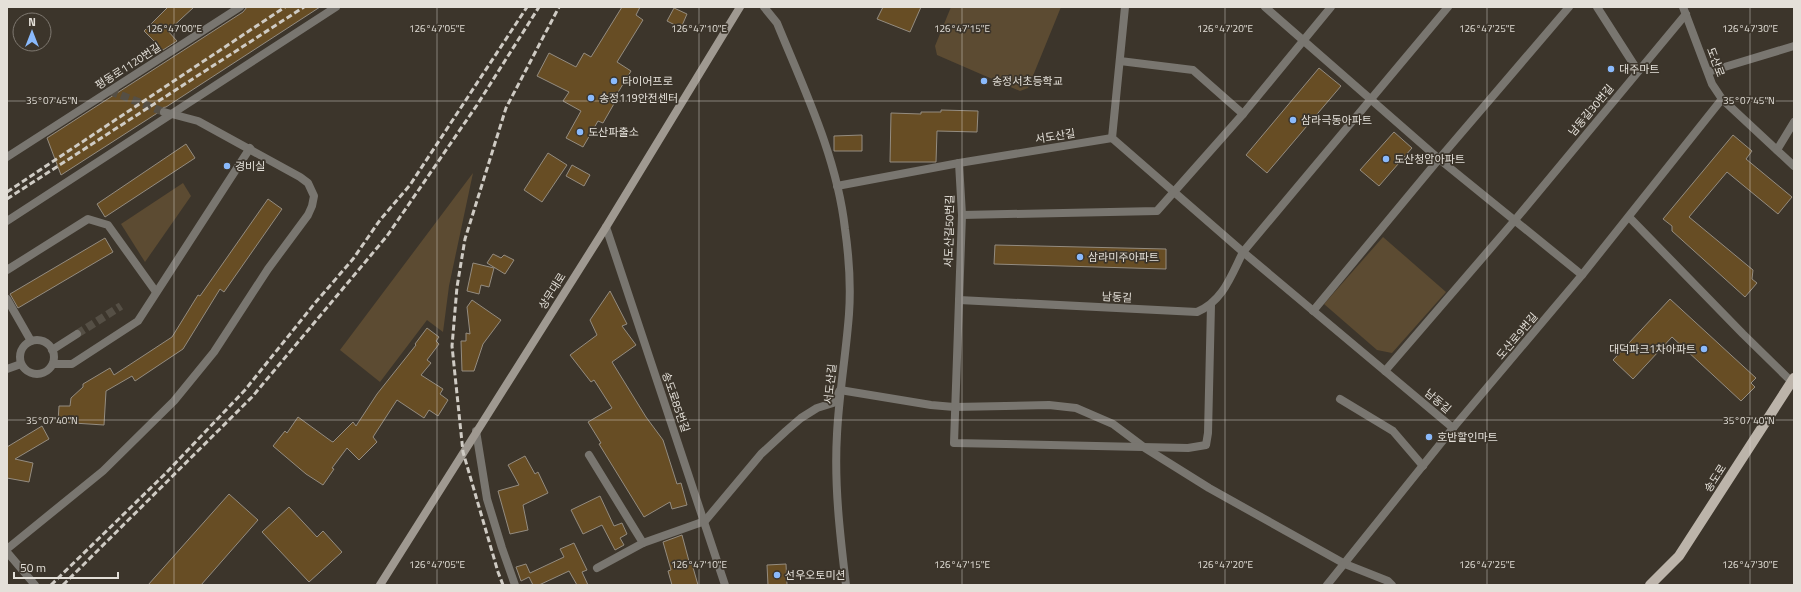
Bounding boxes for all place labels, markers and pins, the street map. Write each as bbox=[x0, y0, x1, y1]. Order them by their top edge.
place label: 대주마트 bbox=[1619, 61, 1659, 77]
marker: 대주마트 bbox=[1606, 64, 1616, 74]
place label: 타이어프로 bbox=[622, 73, 673, 89]
place label: 송정서초등학교 bbox=[992, 73, 1063, 89]
marker: 타이어프로 bbox=[609, 76, 619, 86]
marker: 송정서초등학교 bbox=[979, 76, 989, 86]
place label: 송정119안전센터 bbox=[599, 90, 678, 106]
marker: 송정119안전센터 bbox=[586, 93, 596, 103]
place label: 삼라극동아파트 bbox=[1301, 112, 1372, 128]
marker: 삼라극동아파트 bbox=[1288, 115, 1298, 125]
place label: 도산파출소 bbox=[588, 124, 639, 140]
marker: 도산파출소 bbox=[575, 127, 585, 137]
place label: 도산청암아파트 bbox=[1394, 151, 1465, 167]
marker: 도산청암아파트 bbox=[1381, 154, 1391, 164]
place label: 경비실 bbox=[235, 158, 265, 174]
marker: 경비실 bbox=[222, 161, 232, 171]
place label: 삼라미주아파트 bbox=[1088, 249, 1159, 265]
marker: 삼라미주아파트 bbox=[1075, 252, 1085, 262]
place label: 대덕파크1차아파트 bbox=[1609, 341, 1696, 357]
marker: 대덕파크1차아파트 bbox=[1699, 344, 1709, 354]
place label: 호반할인마트 bbox=[1437, 429, 1498, 445]
marker: 호반할인마트 bbox=[1424, 432, 1434, 442]
place label: 선우오토미션 bbox=[785, 567, 846, 583]
marker: 선우오토미션 bbox=[772, 570, 782, 580]

